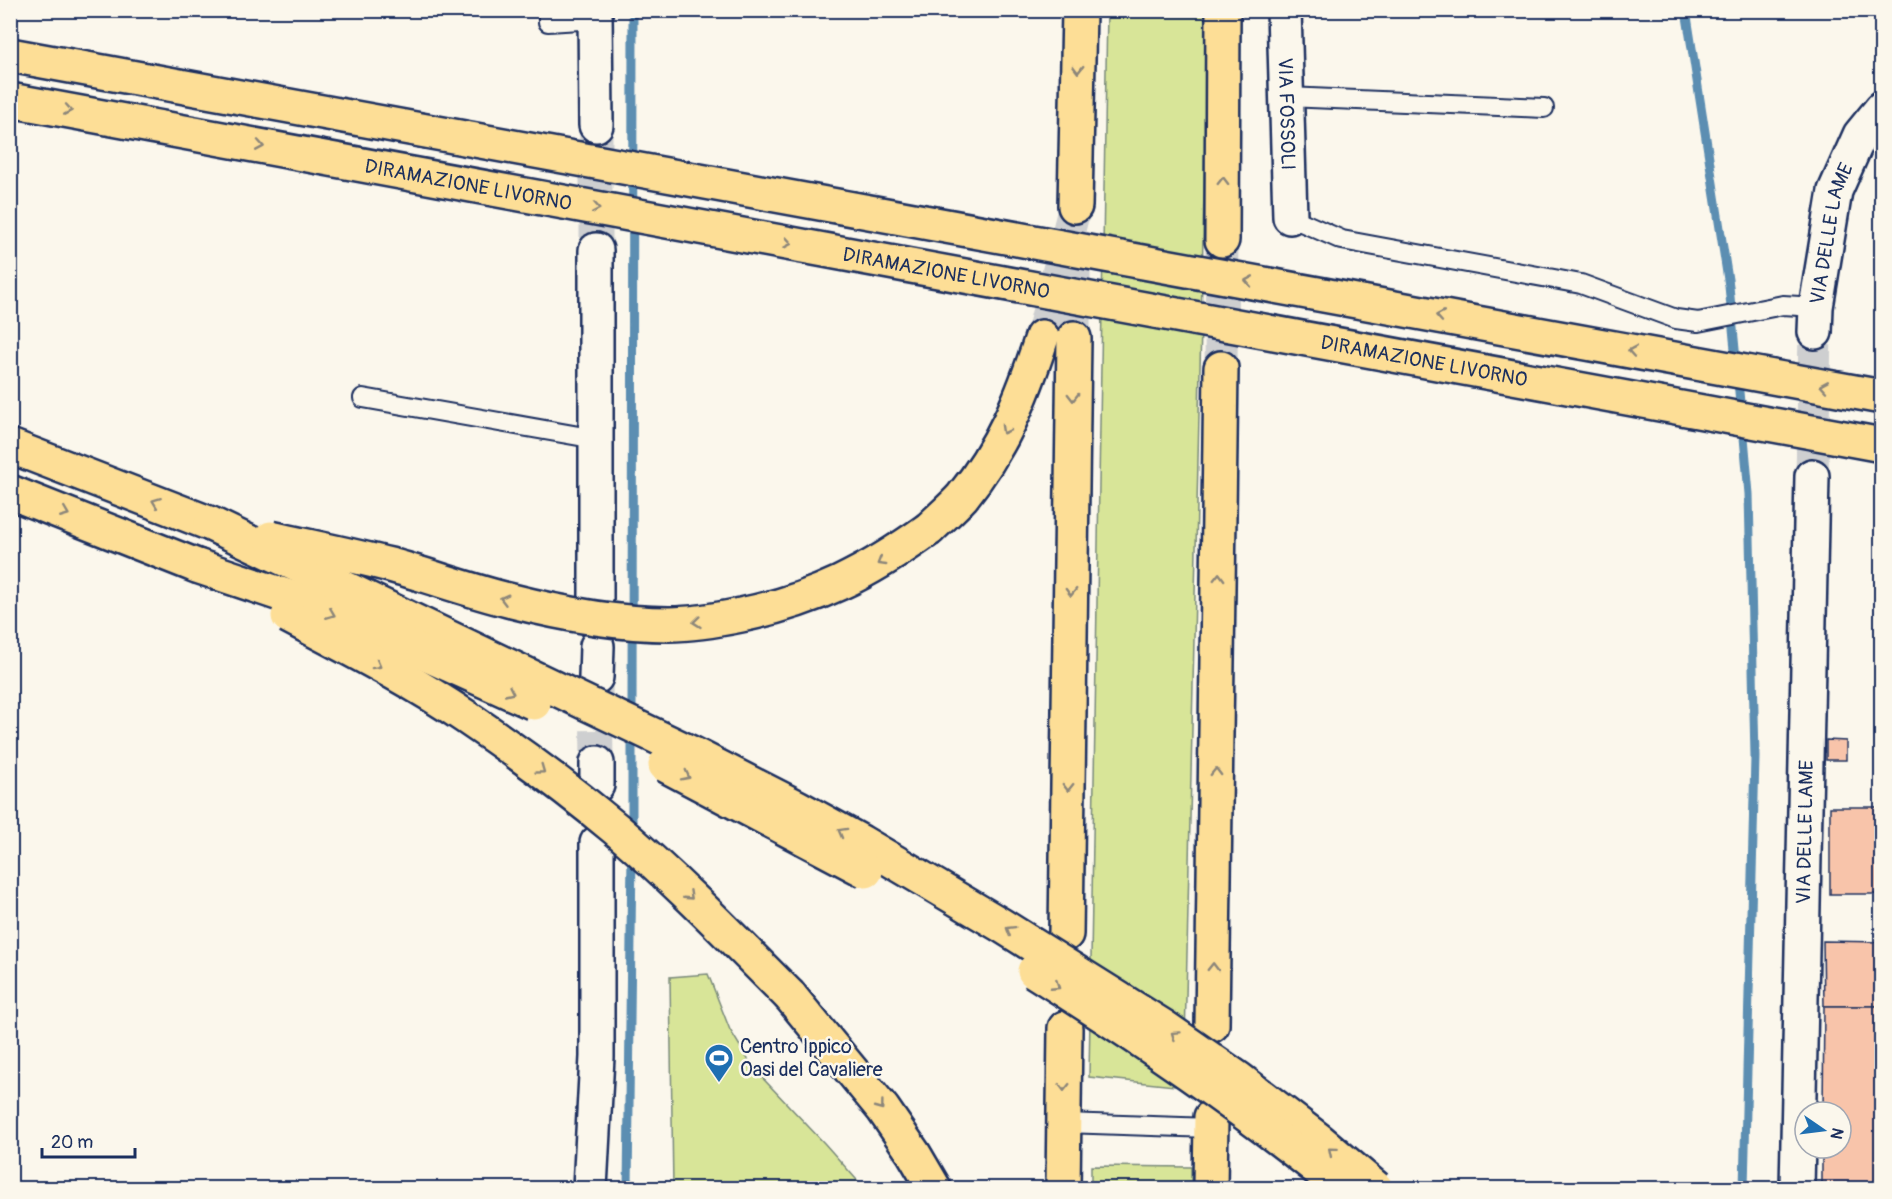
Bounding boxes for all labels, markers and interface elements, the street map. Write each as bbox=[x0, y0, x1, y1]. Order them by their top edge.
street label: VIA FOSSOLI bbox=[1273, 57, 1301, 171]
one-way arrow bbox=[1072, 64, 1084, 73]
one-way arrow bbox=[63, 103, 73, 116]
one-way arrow bbox=[254, 139, 264, 152]
street label: DIRAMAZIONE LIVORNO bbox=[363, 153, 574, 216]
street label: VIA DELLE LAME bbox=[1804, 159, 1858, 306]
one-way arrow bbox=[1217, 177, 1229, 186]
one-way arrow bbox=[591, 201, 601, 214]
one-way arrow bbox=[783, 236, 793, 249]
street label: DIRAMAZIONE LIVORNO bbox=[841, 241, 1052, 304]
one-way arrow bbox=[1244, 275, 1254, 288]
one-way arrow bbox=[1436, 310, 1445, 322]
street label: DIRAMAZIONE LIVORNO bbox=[1319, 329, 1530, 392]
one-way arrow bbox=[1628, 345, 1638, 358]
one-way arrow bbox=[1819, 380, 1829, 393]
one-way arrow bbox=[1067, 392, 1079, 401]
one-way arrow bbox=[1001, 424, 1012, 435]
one-way arrow bbox=[152, 497, 162, 510]
one-way arrow bbox=[59, 506, 70, 518]
one-way arrow bbox=[877, 555, 887, 567]
one-way arrow bbox=[1213, 572, 1225, 581]
one-way arrow bbox=[1065, 587, 1077, 596]
one-way arrow bbox=[499, 594, 510, 606]
one-way arrow bbox=[325, 607, 336, 619]
one-way arrow bbox=[692, 615, 702, 628]
one-way arrow bbox=[371, 658, 381, 669]
one-way arrow bbox=[503, 684, 514, 696]
street label: VIA DELLE LAME bbox=[1790, 760, 1819, 904]
one-way arrow bbox=[534, 763, 545, 774]
one-way arrow bbox=[1210, 767, 1222, 776]
one-way arrow bbox=[679, 769, 690, 780]
one-way arrow bbox=[1062, 782, 1075, 791]
one-way arrow bbox=[838, 828, 848, 839]
one-way arrow bbox=[683, 889, 693, 900]
one-way arrow bbox=[1006, 926, 1016, 938]
one-way arrow bbox=[1207, 962, 1219, 971]
one-way arrow bbox=[1050, 978, 1061, 989]
one-way arrow bbox=[1171, 1031, 1182, 1042]
place label: Centro Ippico Oasi del Cavaliere bbox=[740, 1034, 883, 1082]
sports icon: Centro Ippico Oasi del Cavaliere bbox=[703, 1042, 735, 1084]
one-way arrow bbox=[1058, 1082, 1071, 1091]
one-way arrow bbox=[873, 1100, 884, 1111]
north arrow bbox=[1793, 1100, 1853, 1160]
scale bar bbox=[42, 1121, 135, 1159]
text: N bbox=[1826, 1126, 1848, 1141]
text: 20 m bbox=[51, 1131, 93, 1154]
one-way arrow bbox=[1328, 1147, 1339, 1158]

